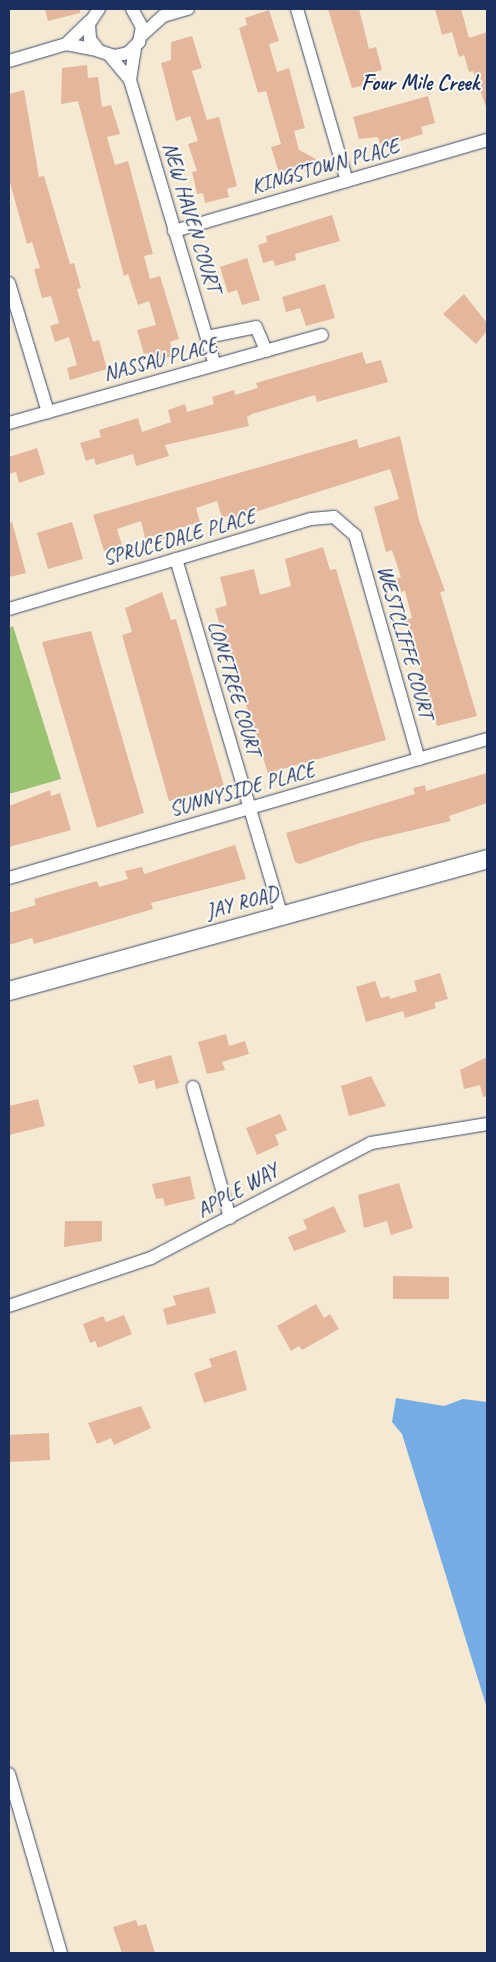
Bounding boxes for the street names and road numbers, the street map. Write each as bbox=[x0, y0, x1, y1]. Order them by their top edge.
street label: KINGSTOWN PLACE bbox=[248, 133, 402, 199]
street label: NEW HAVEN COURT bbox=[158, 140, 226, 294]
street label: NASSAU PLACE bbox=[100, 332, 220, 386]
street label: SPRUCEDALE PLACE bbox=[100, 503, 258, 571]
street label: WESTCLIFFE COURT bbox=[372, 563, 440, 721]
street label: LONETREE COURT bbox=[202, 617, 268, 759]
street label: SUNNYSIDE PLACE bbox=[166, 756, 318, 822]
street label: JAY ROAD bbox=[202, 880, 282, 924]
street label: APPLE WAY bbox=[192, 1157, 282, 1223]

